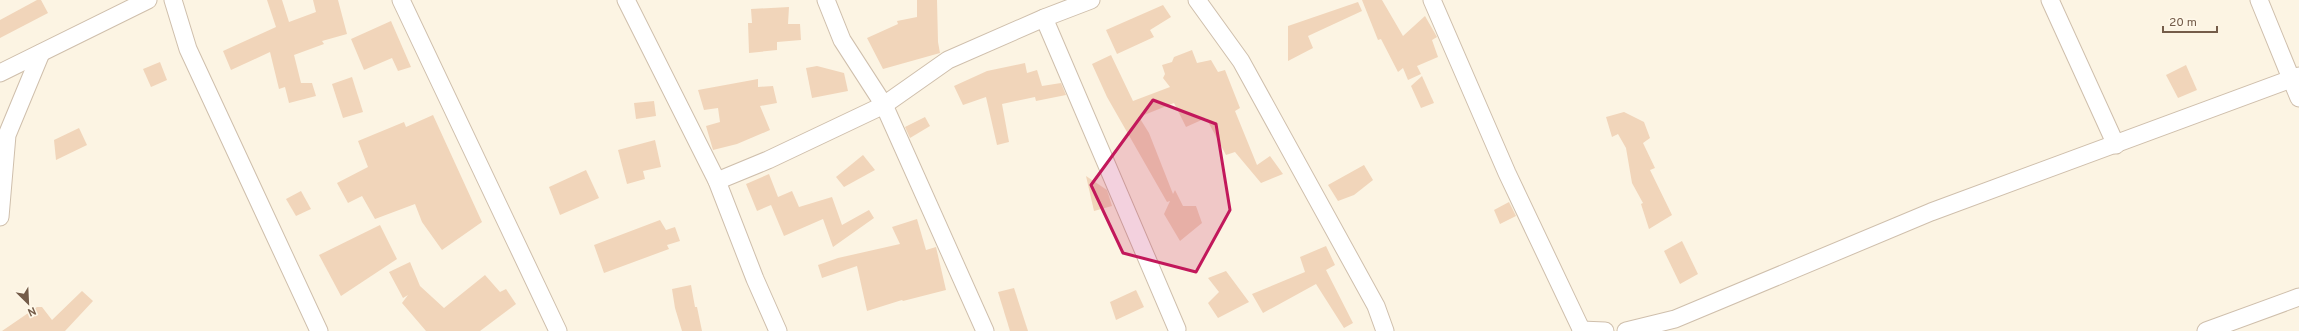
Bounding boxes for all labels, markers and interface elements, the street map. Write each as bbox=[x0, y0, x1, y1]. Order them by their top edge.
scale bar bbox=[2163, 8, 2217, 34]
text: 20 m bbox=[2169, 15, 2197, 31]
north arrow bbox=[8, 283, 48, 323]
text: N bbox=[25, 303, 38, 319]

